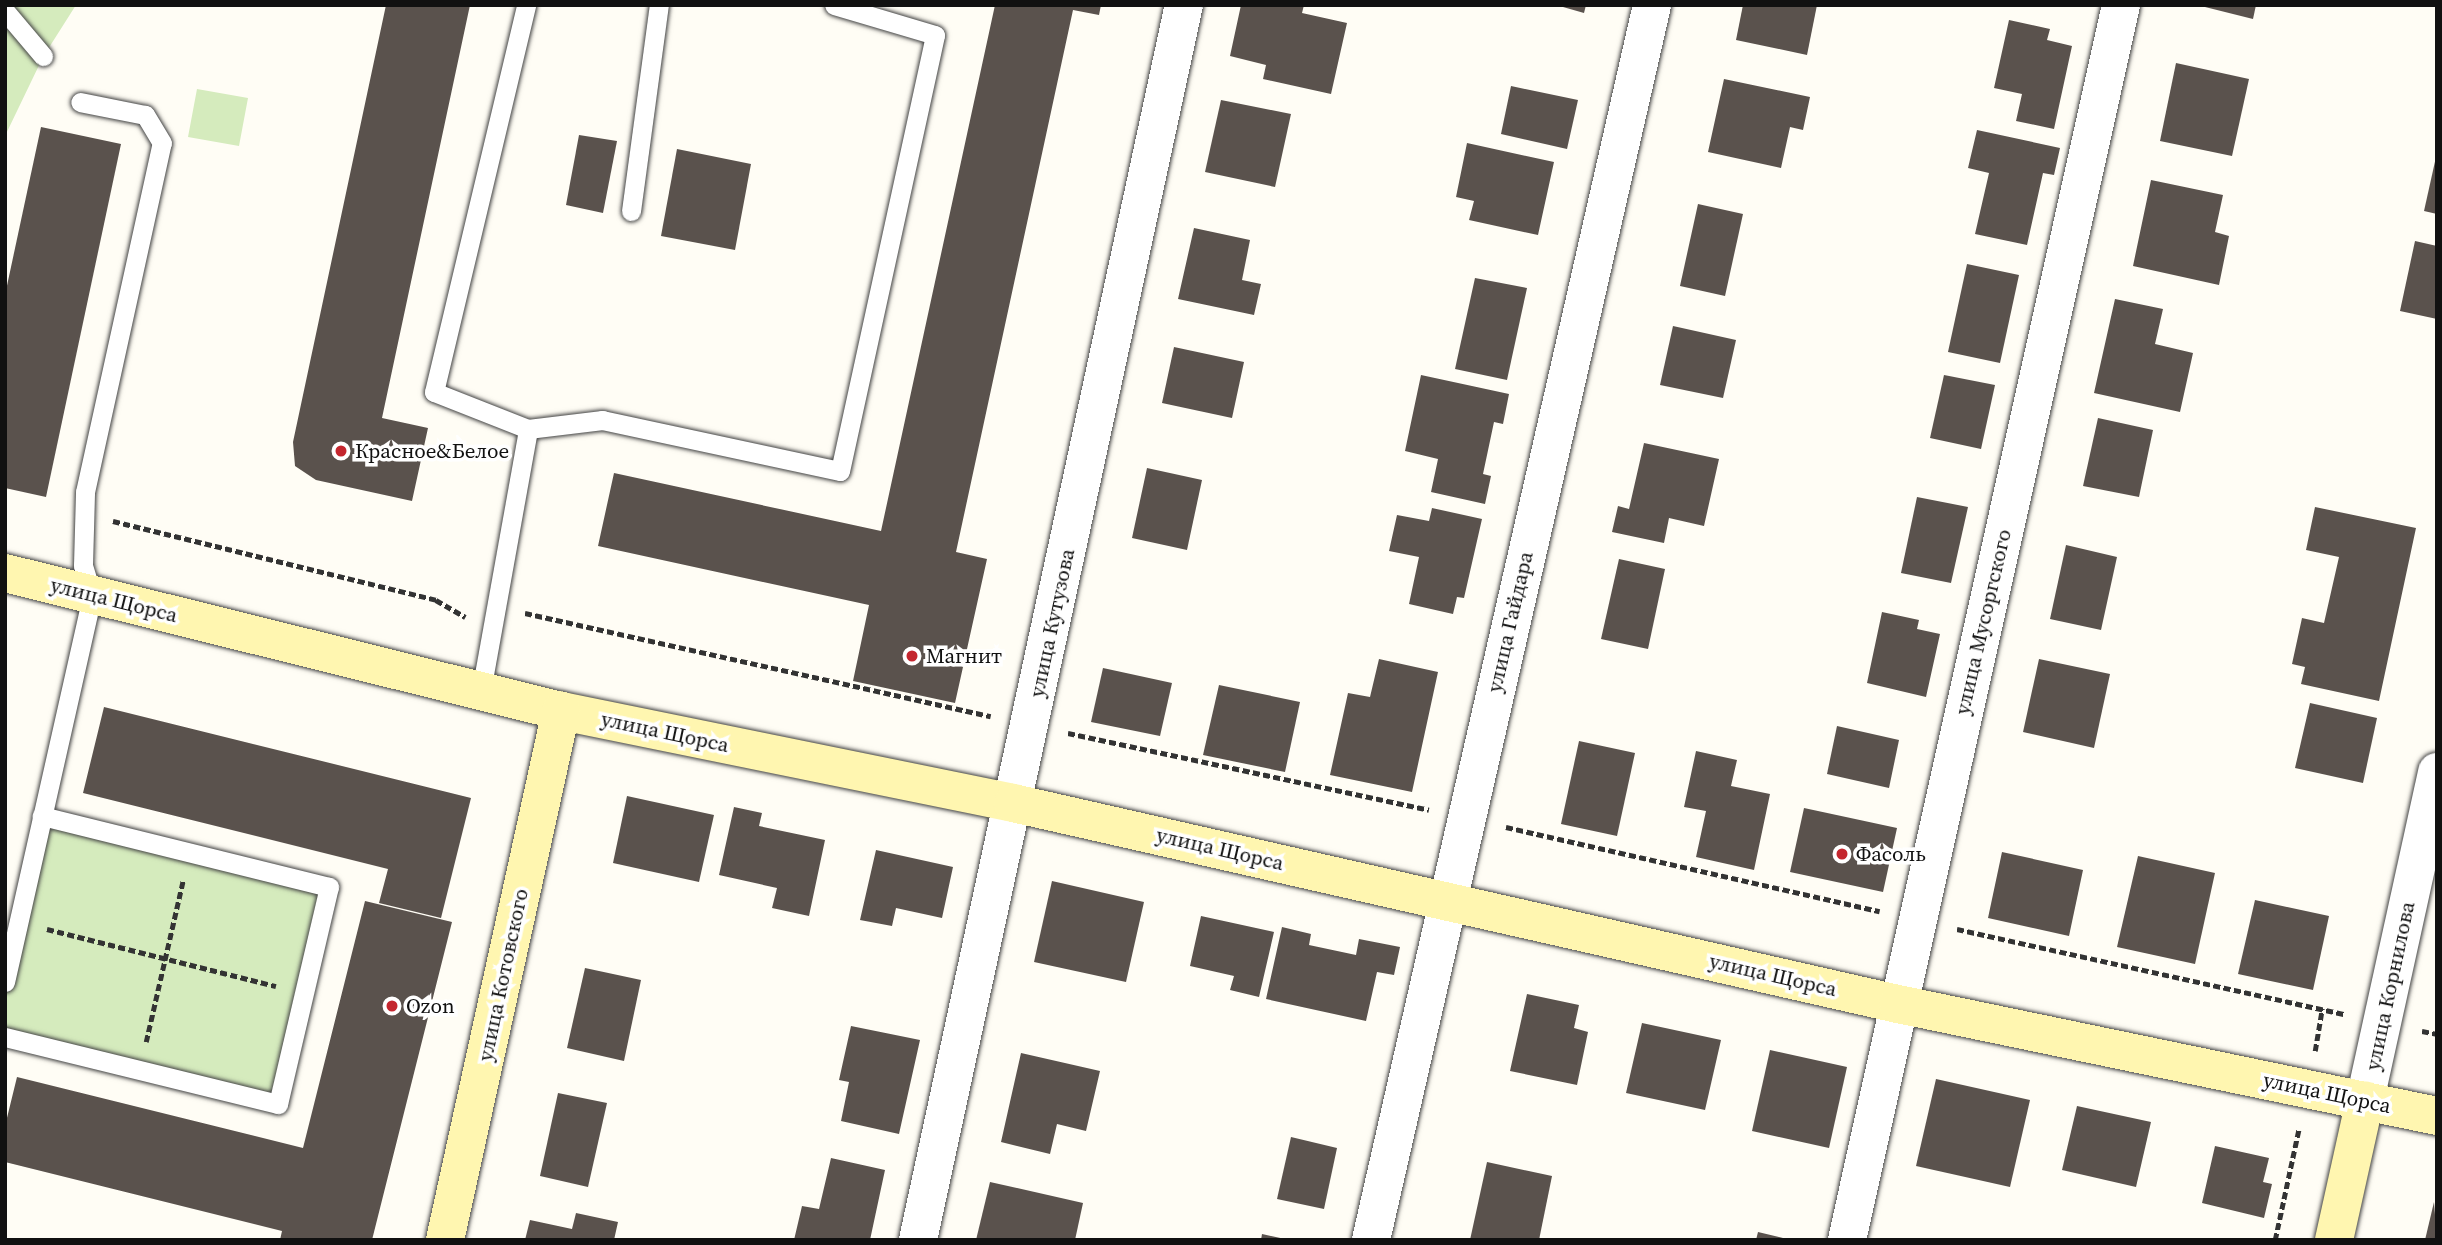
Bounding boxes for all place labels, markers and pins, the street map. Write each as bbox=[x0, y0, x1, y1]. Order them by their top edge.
place label: Красное&Белое bbox=[355, 438, 509, 464]
marker: Красное&Белое bbox=[333, 443, 349, 459]
place label: Магнит bbox=[926, 643, 1002, 669]
marker: Магнит bbox=[904, 648, 920, 664]
place label: Фасоль bbox=[1856, 841, 1926, 867]
marker: Фасоль bbox=[1834, 846, 1850, 862]
place label: Ozon bbox=[406, 993, 455, 1019]
marker: Ozon bbox=[384, 998, 400, 1014]

